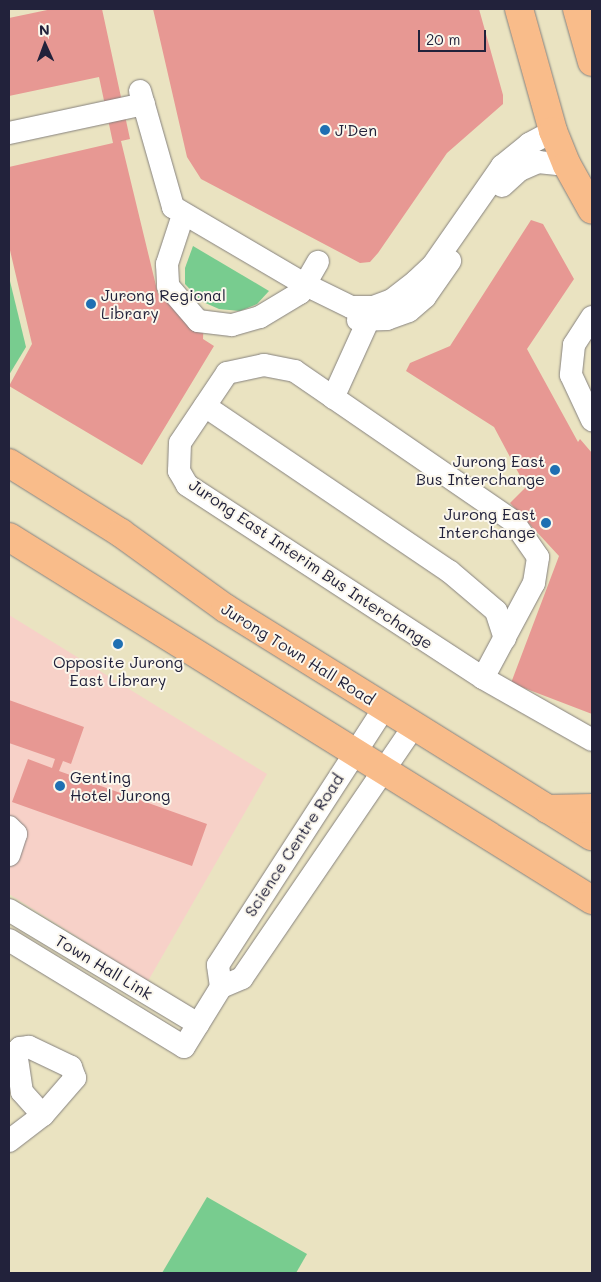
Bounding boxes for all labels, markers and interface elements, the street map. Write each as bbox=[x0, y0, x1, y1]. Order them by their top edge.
north arrow bbox=[20, 20, 70, 70]
text: N bbox=[39, 20, 50, 39]
scale bar bbox=[421, 20, 488, 52]
text: 20 m bbox=[426, 29, 460, 49]
place label: J'Den bbox=[335, 120, 377, 140]
marker: J'Den bbox=[319, 124, 331, 136]
place label: Jurong Regional Library bbox=[101, 285, 226, 323]
marker: Jurong Regional Library bbox=[85, 298, 97, 310]
place label: Jurong East Bus Interchange bbox=[416, 451, 545, 489]
marker: Jurong East Bus Interchange bbox=[549, 464, 561, 476]
street label: Jurong East Interim Bus Interchange bbox=[185, 475, 437, 653]
place label: Jurong East Interchange bbox=[439, 504, 536, 542]
marker: Jurong East Interchange bbox=[540, 517, 552, 529]
street label: Jurong Town Hall Road bbox=[218, 599, 378, 709]
marker: Opposite Jurong East Library bbox=[112, 638, 124, 650]
place label: Opposite Jurong East Library bbox=[53, 652, 183, 690]
place label: Genting Hotel Jurong bbox=[70, 767, 170, 805]
street label: Science Centre Road bbox=[241, 770, 347, 920]
marker: Genting Hotel Jurong bbox=[54, 780, 66, 792]
street label: Town Hall Link bbox=[52, 930, 156, 1004]

